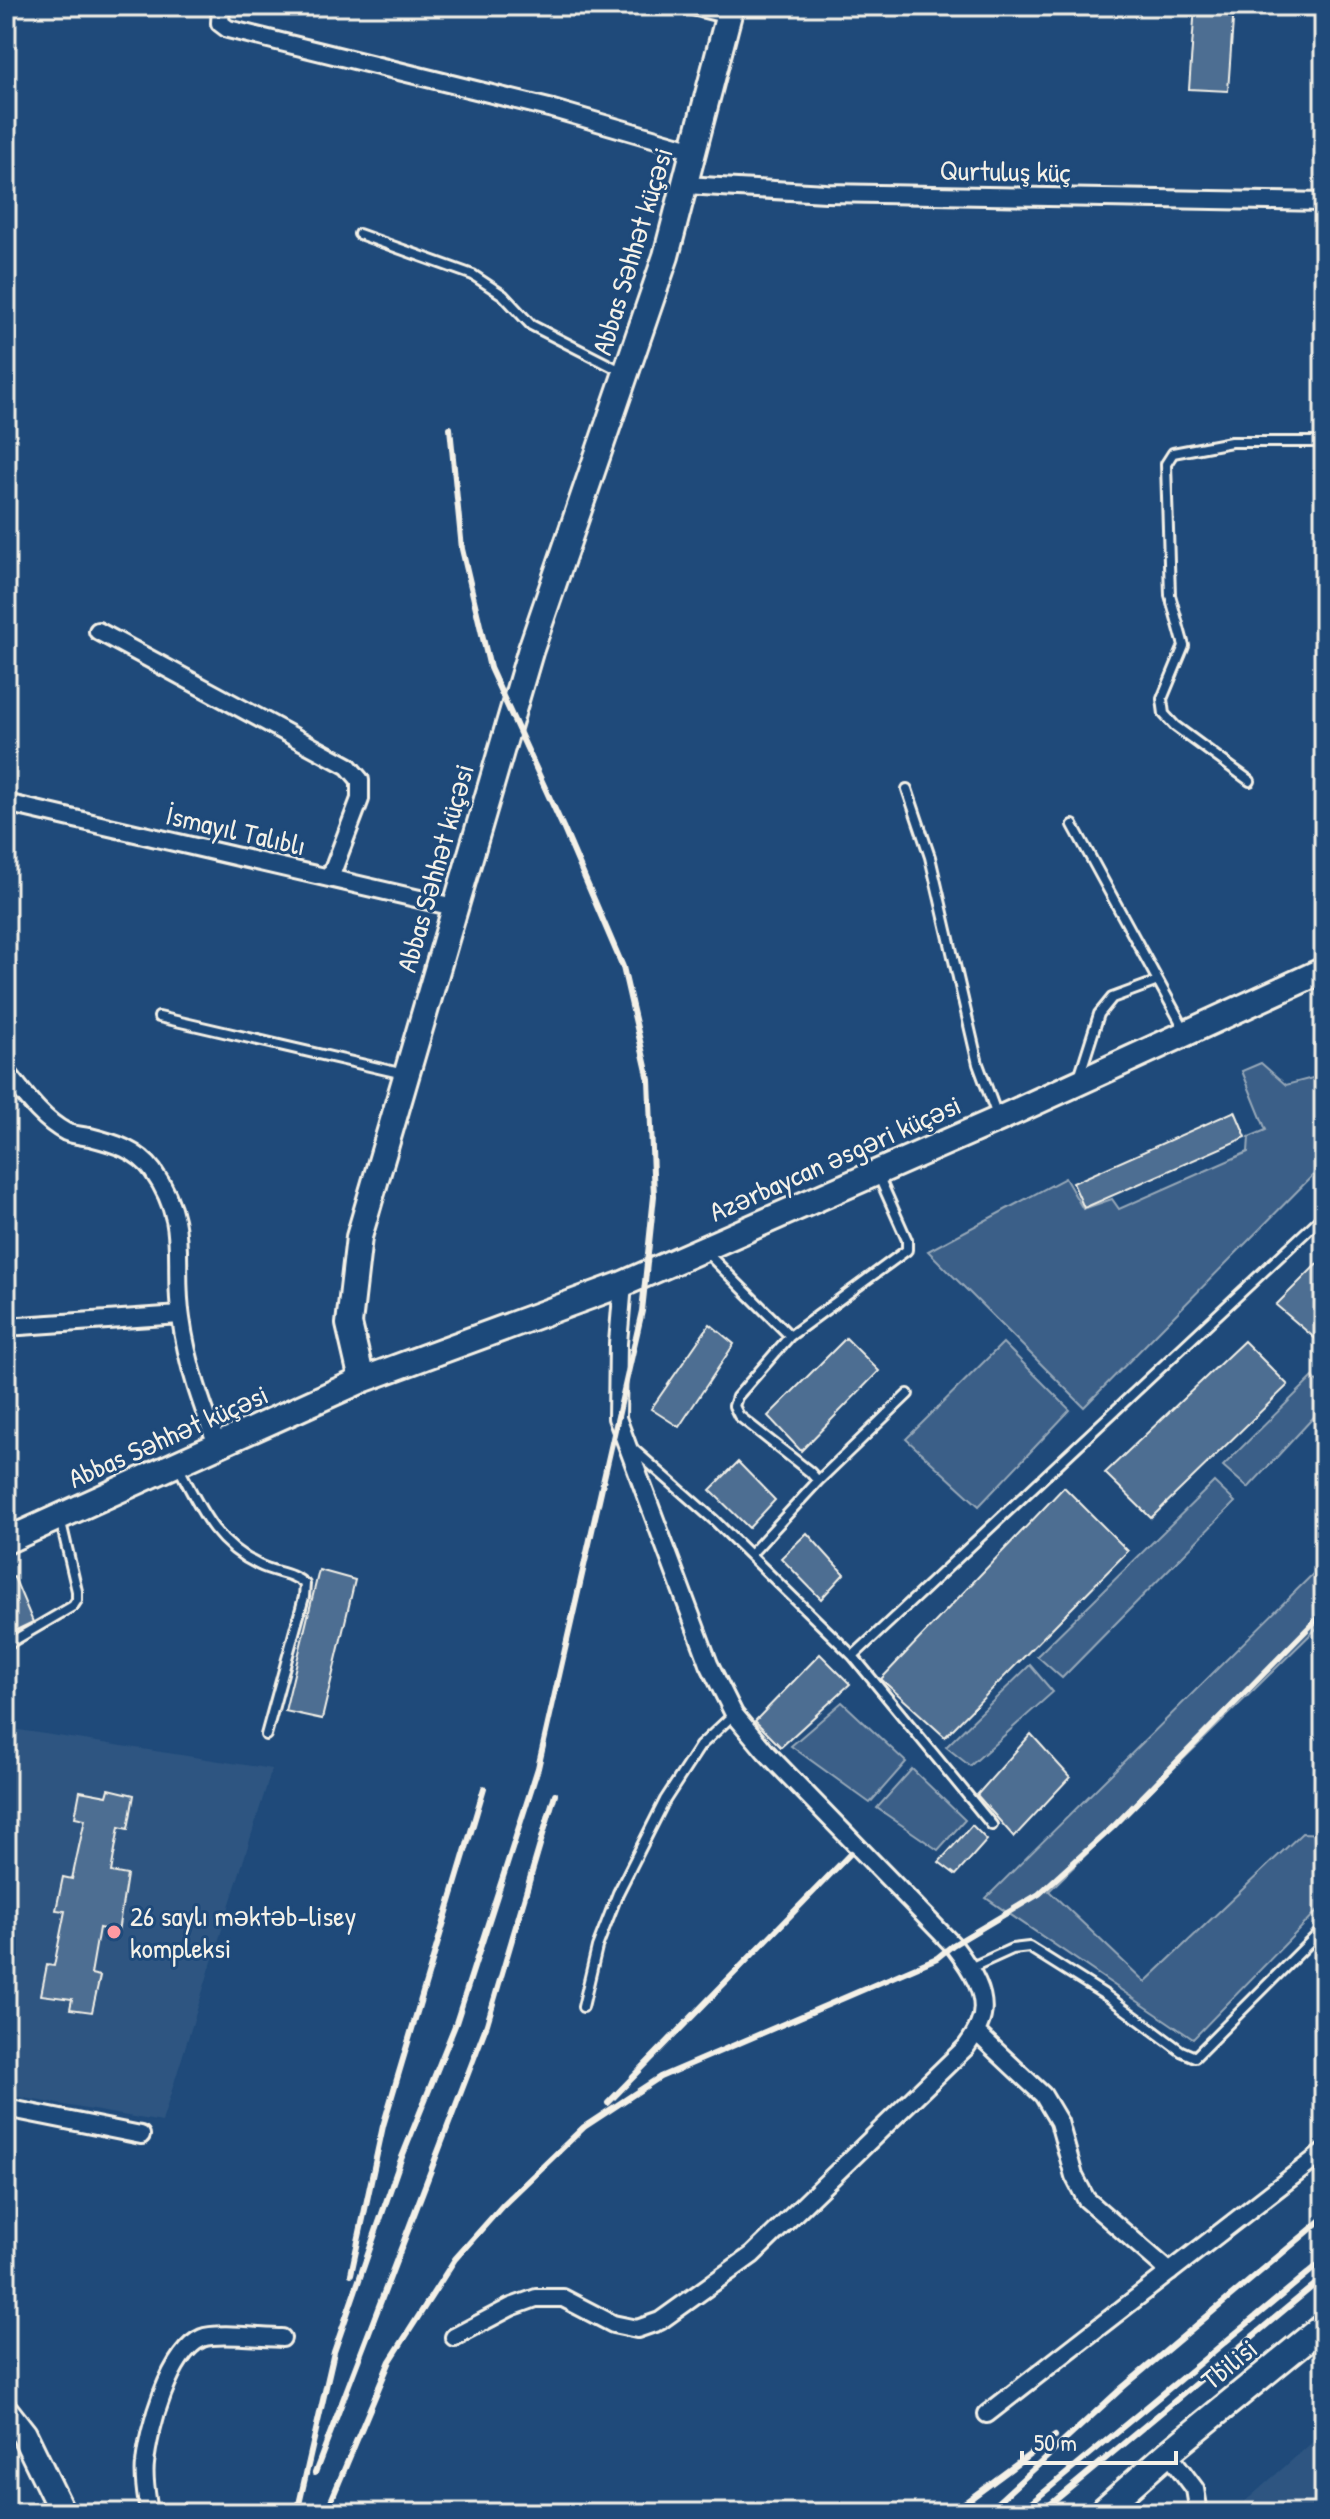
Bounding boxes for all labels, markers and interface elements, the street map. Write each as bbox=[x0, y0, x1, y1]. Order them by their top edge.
street label: Abbas Səhhət küçəsi bbox=[582, 143, 682, 359]
street label: Qurtuluş küç bbox=[939, 151, 1071, 191]
street label: Abbas Səhhət küçəsi bbox=[387, 760, 483, 976]
street label: İsmayıl Talıblı bbox=[162, 795, 310, 865]
street label: Azərbaycan əsgəri küçəsi bbox=[703, 1085, 967, 1231]
street label: Abbas Səhhət küçəsi bbox=[62, 1375, 274, 1497]
place label: 26 saylı məktəb-lisey kompleksi bbox=[130, 1897, 356, 1967]
marker: 26 saylı məktəb-lisey kompleksi bbox=[105, 1923, 123, 1941]
street label: Tbilisi bbox=[1193, 2330, 1265, 2398]
scale bar bbox=[1022, 2415, 1176, 2465]
text: 50 m bbox=[1034, 2426, 1077, 2458]

